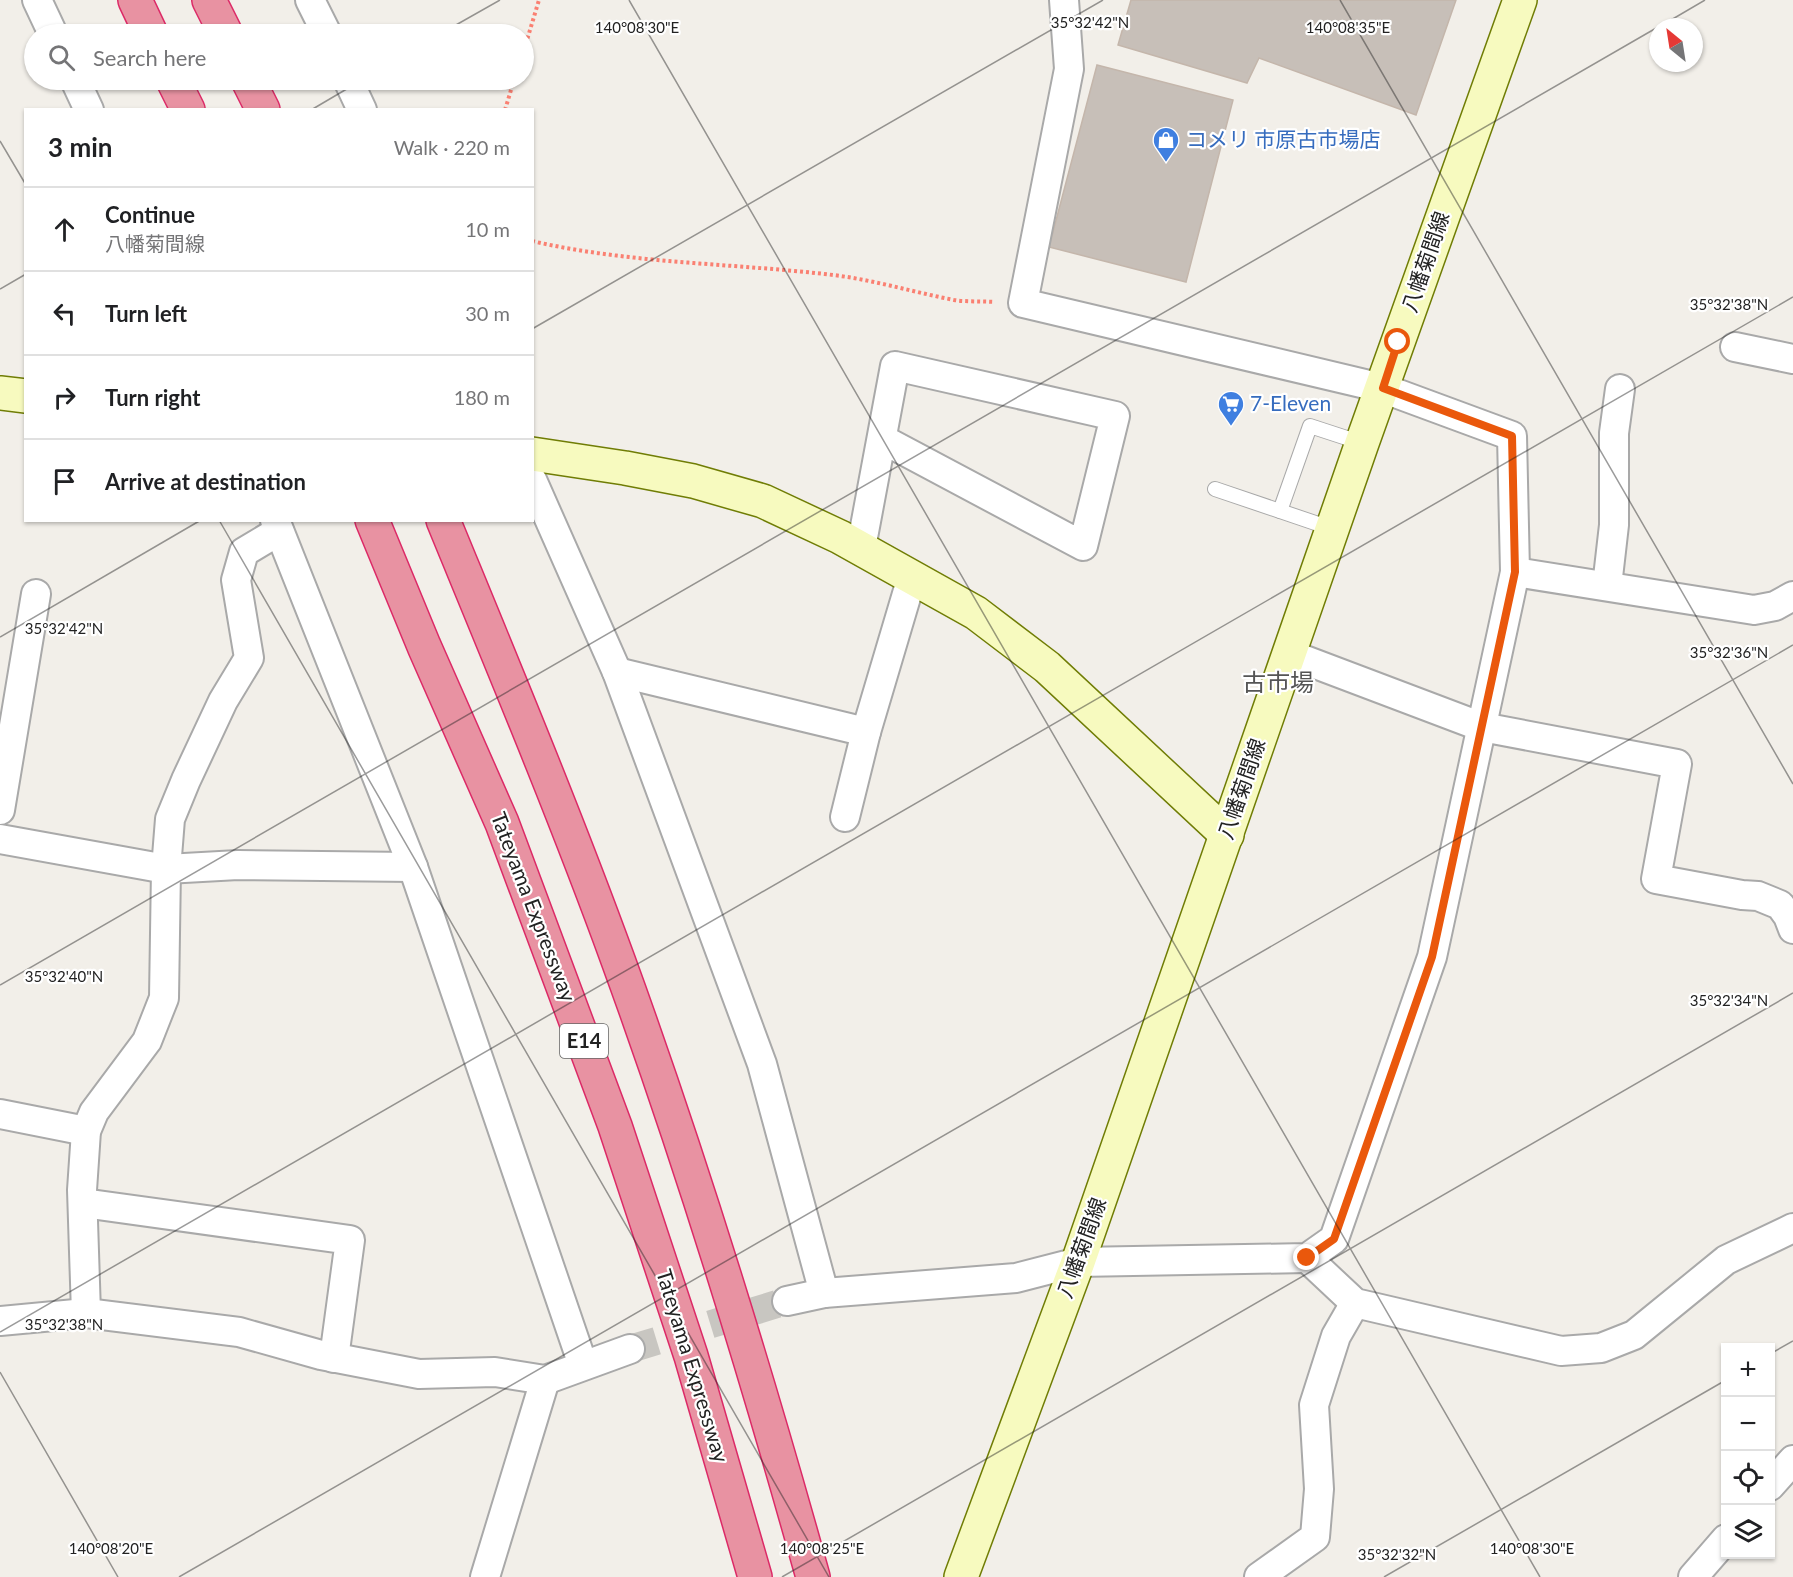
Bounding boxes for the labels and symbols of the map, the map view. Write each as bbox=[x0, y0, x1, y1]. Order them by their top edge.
text: 35°32'42"N bbox=[1051, 13, 1129, 31]
text: 140°08'30"E bbox=[595, 18, 679, 36]
text: 140°08'35"E bbox=[1306, 18, 1390, 36]
north arrow bbox=[1649, 18, 1703, 72]
shop icon: コメリ 市原古市場店 bbox=[1151, 125, 1181, 163]
place label: コメリ 市原古市場店 bbox=[1186, 126, 1380, 151]
street label: 八幡菊間線 bbox=[1396, 208, 1453, 315]
text: 35°32'38"N bbox=[1690, 295, 1768, 313]
route start bbox=[1384, 328, 1410, 354]
supermarket icon: 7-Eleven bbox=[1216, 389, 1246, 427]
place label: 7-Eleven bbox=[1250, 390, 1331, 415]
text: 35°32'42"N bbox=[25, 619, 103, 637]
text: 35°32'36"N bbox=[1690, 643, 1768, 661]
district label: 古市場 bbox=[1242, 667, 1314, 696]
street label: 八幡菊間線 bbox=[1212, 735, 1269, 842]
street label: Tateyama Expressway bbox=[487, 808, 582, 1005]
text: 35°32'40"N bbox=[25, 967, 103, 985]
text: 35°32'34"N bbox=[1690, 991, 1768, 1009]
road number: E14 bbox=[560, 1024, 608, 1058]
street label: 八幡菊間線 bbox=[1051, 1194, 1110, 1301]
route end bbox=[1293, 1244, 1319, 1270]
street label: Tateyama Expressway bbox=[652, 1266, 735, 1465]
text: 35°32'38"N bbox=[25, 1315, 103, 1333]
text: 140°08'20"E bbox=[69, 1539, 153, 1557]
text: 140°08'25"E bbox=[780, 1539, 864, 1557]
text: 140°08'30"E bbox=[1490, 1539, 1574, 1557]
text: 35°32'32"N bbox=[1358, 1545, 1436, 1563]

